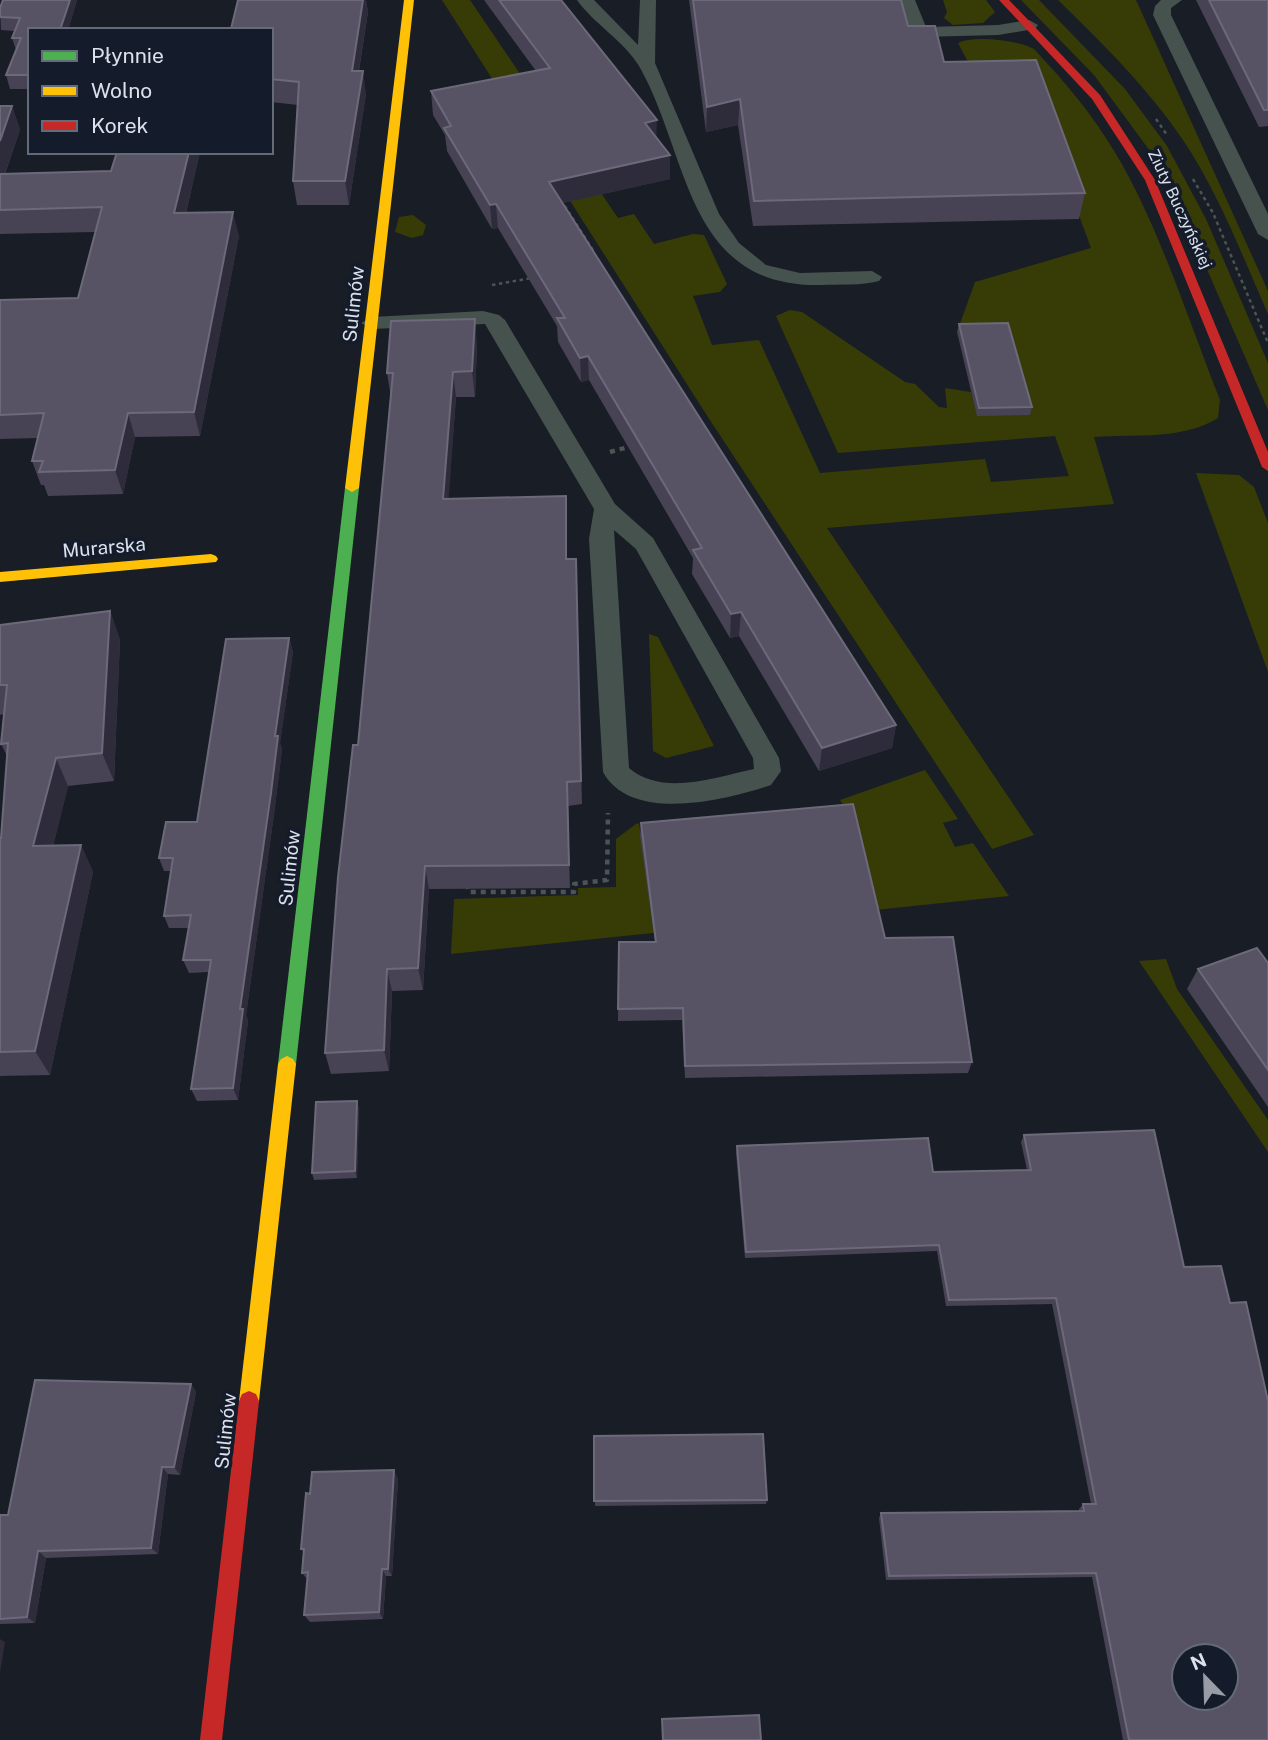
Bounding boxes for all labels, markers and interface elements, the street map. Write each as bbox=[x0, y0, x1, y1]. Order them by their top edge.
legend bbox=[28, 28, 273, 154]
text: Płynnie bbox=[91, 43, 164, 68]
text: Wolno bbox=[91, 78, 152, 103]
text: Korek bbox=[91, 113, 149, 138]
street label: Ziuty Buczyńskiej bbox=[1144, 146, 1216, 272]
street label: Sulimów bbox=[338, 265, 368, 343]
street label: Murarska bbox=[61, 532, 147, 562]
street label: Sulimów bbox=[274, 829, 304, 907]
street label: Sulimów bbox=[210, 1392, 240, 1470]
north arrow bbox=[1170, 1642, 1240, 1712]
text: N bbox=[1187, 1648, 1209, 1674]

